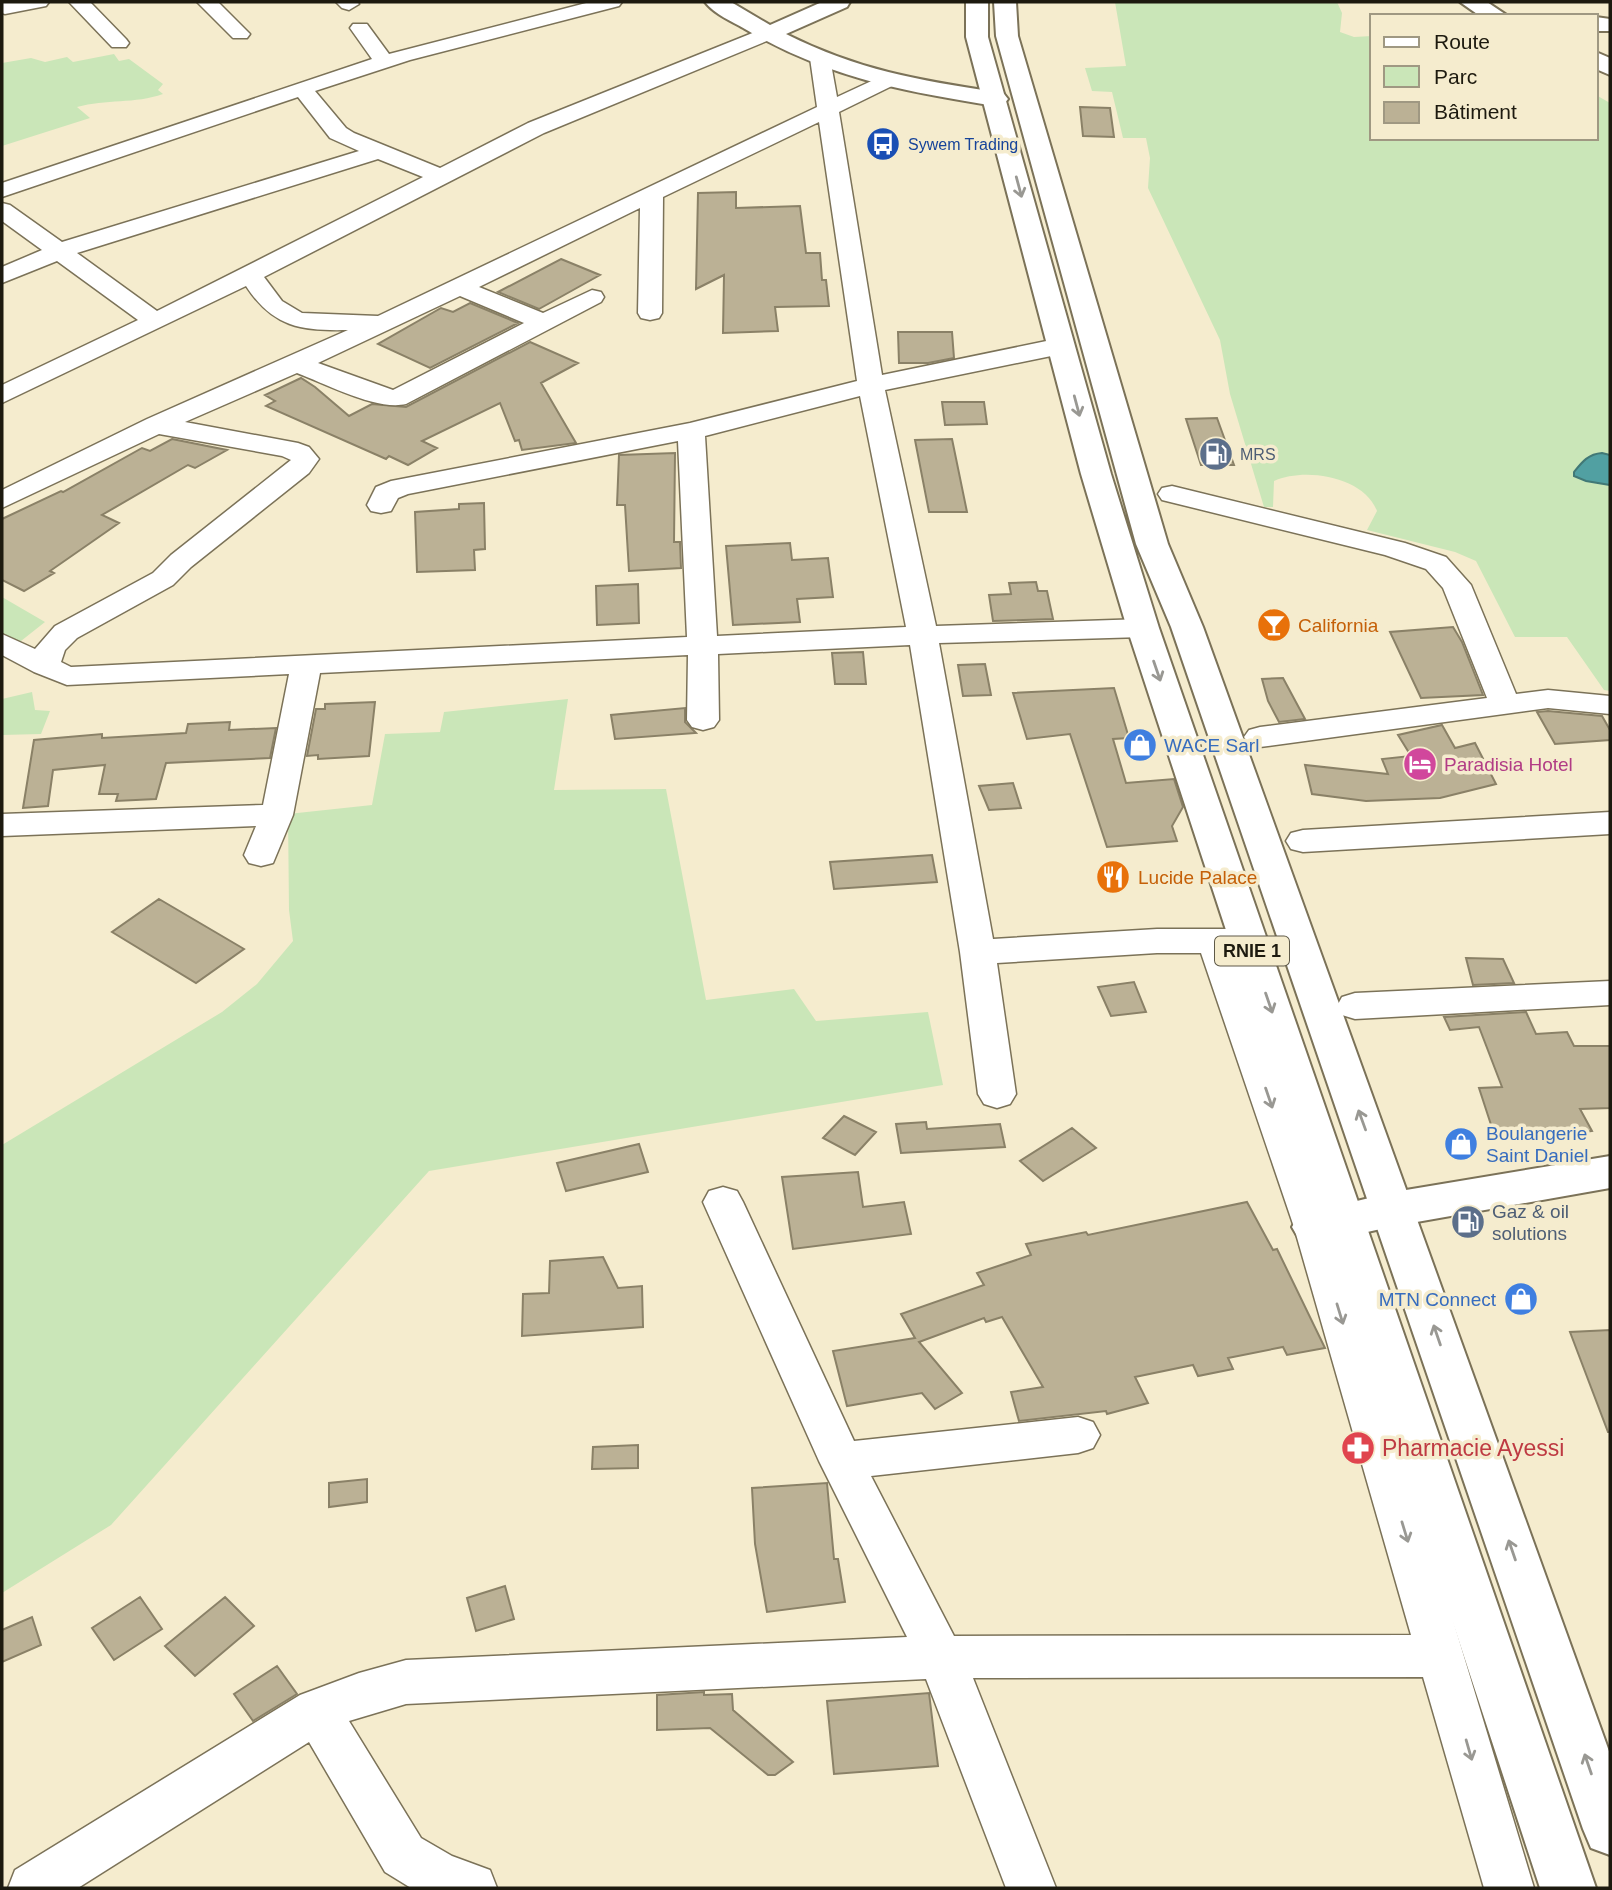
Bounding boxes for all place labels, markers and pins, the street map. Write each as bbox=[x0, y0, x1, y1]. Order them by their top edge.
bus stop icon: Sywem Trading bbox=[864, 125, 902, 163]
place label: Sywem Trading bbox=[908, 136, 1018, 153]
fuel station icon: MRS bbox=[1197, 435, 1235, 473]
place label: MRS bbox=[1240, 446, 1276, 463]
bar icon: California bbox=[1255, 606, 1293, 644]
place label: California bbox=[1298, 615, 1379, 636]
shop icon: WACE Sarl bbox=[1121, 726, 1159, 764]
place label: WACE Sarl bbox=[1164, 735, 1259, 756]
hotel icon: Paradisia Hotel bbox=[1401, 745, 1439, 783]
place label: Paradisia Hotel bbox=[1444, 754, 1573, 775]
restaurant icon: Lucide Palace bbox=[1094, 858, 1132, 896]
place label: Lucide Palace bbox=[1138, 867, 1257, 888]
place label: Boulangerie Saint Daniel bbox=[1486, 1123, 1588, 1166]
shop icon: Boulangerie Saint Daniel bbox=[1442, 1125, 1480, 1163]
place label: Gaz & oil solutions bbox=[1492, 1201, 1569, 1244]
fuel station icon: Gaz & oil solutions bbox=[1449, 1203, 1487, 1241]
shop icon: MTN Connect bbox=[1502, 1280, 1540, 1318]
place label: MTN Connect bbox=[1379, 1289, 1497, 1310]
pharmacy icon: Pharmacie Ayessi bbox=[1339, 1429, 1377, 1467]
place label: Pharmacie Ayessi bbox=[1382, 1435, 1564, 1461]

